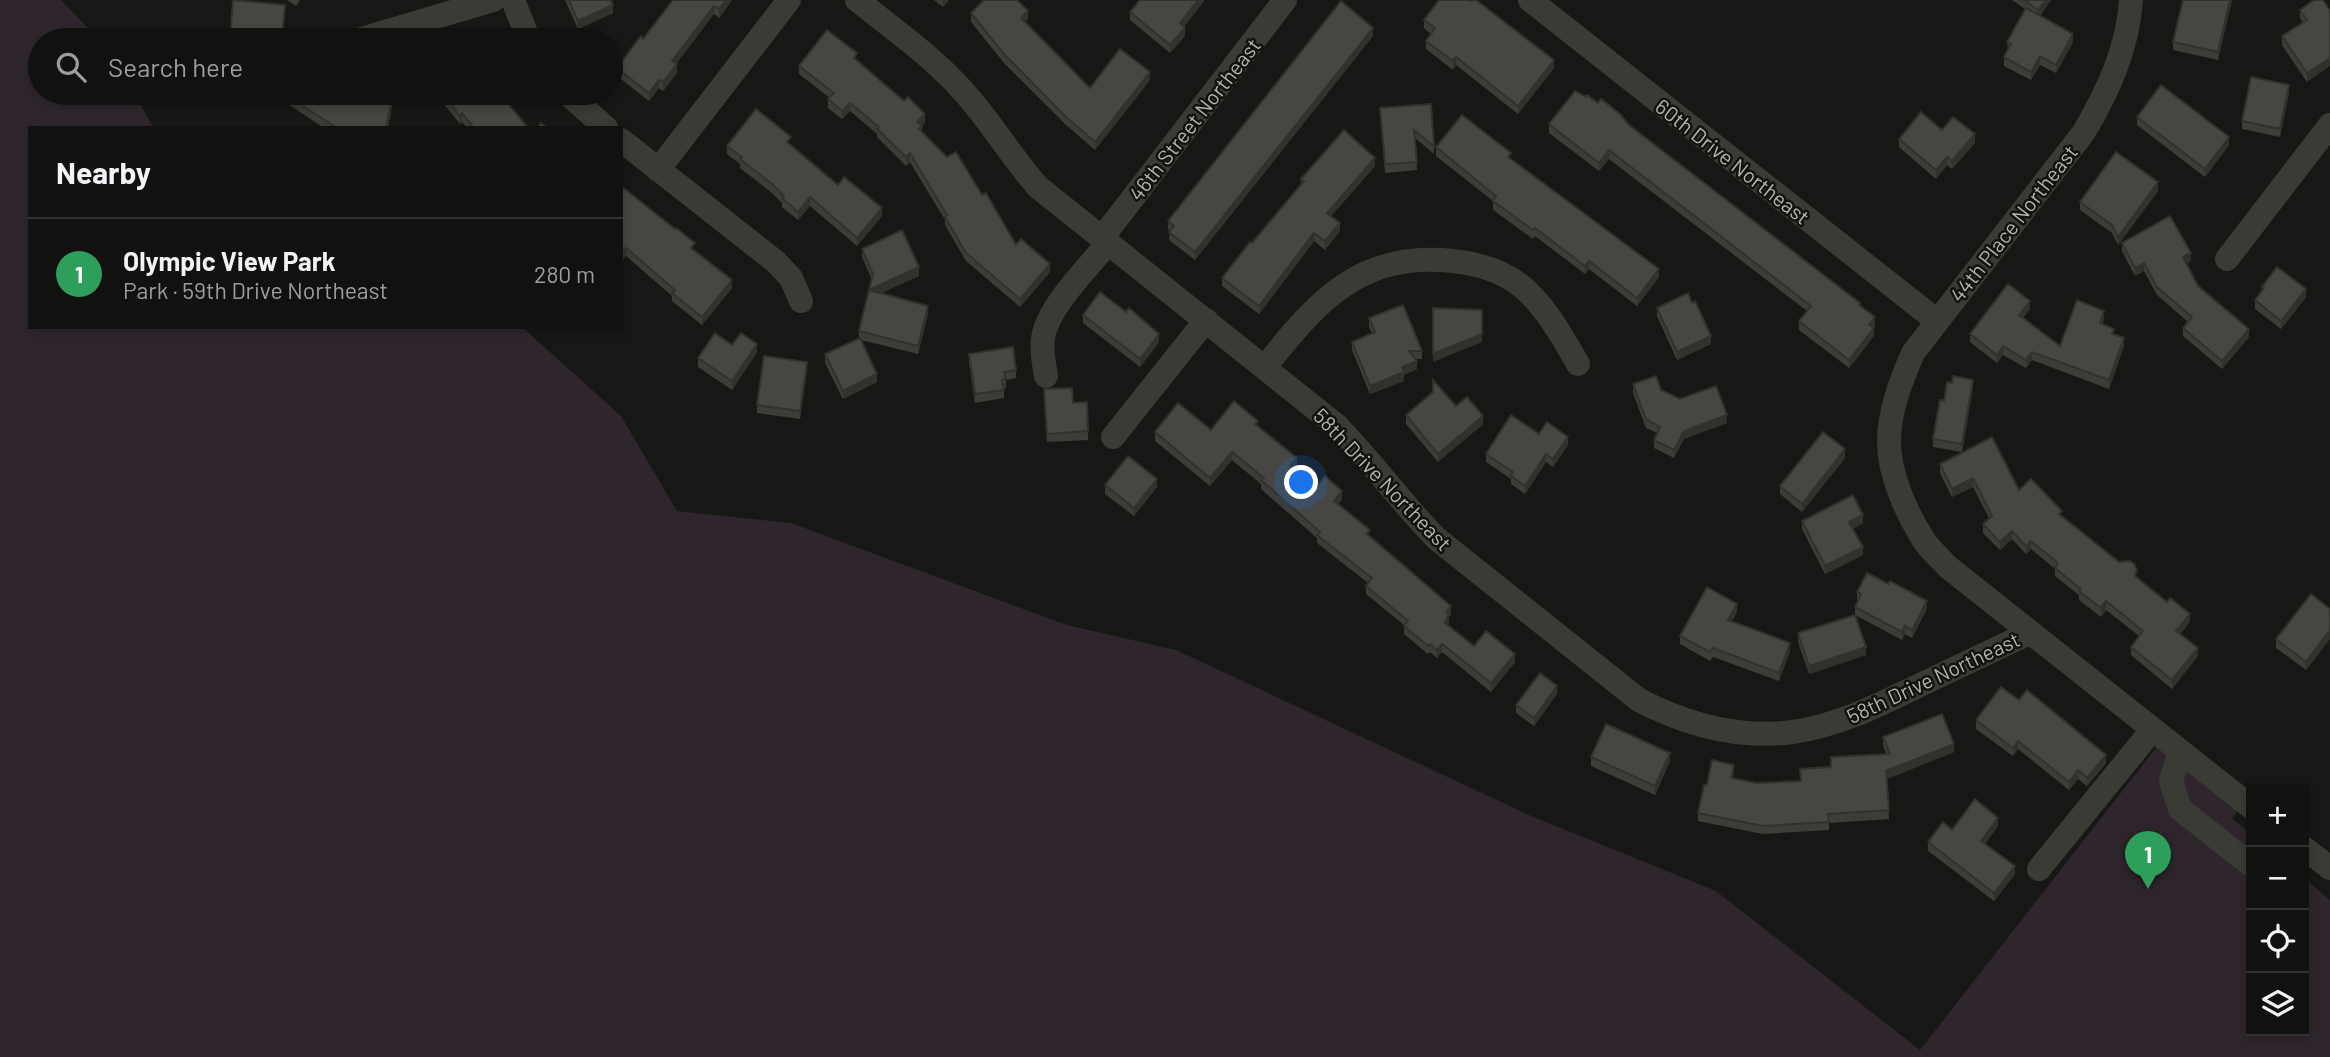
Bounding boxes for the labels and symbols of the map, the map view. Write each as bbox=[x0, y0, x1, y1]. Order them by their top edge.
street label: 46th Street Northeast bbox=[1123, 33, 1265, 205]
street label: 60th Drive Northeast bbox=[1651, 93, 1815, 229]
street label: 44th Place Northeast bbox=[1944, 139, 2082, 307]
street label: 58th Drive Northeast bbox=[1309, 403, 1457, 555]
your location bbox=[1284, 465, 1318, 499]
street label: 58th Drive Northeast bbox=[1843, 626, 2023, 728]
pin: 1 bbox=[2125, 831, 2171, 889]

